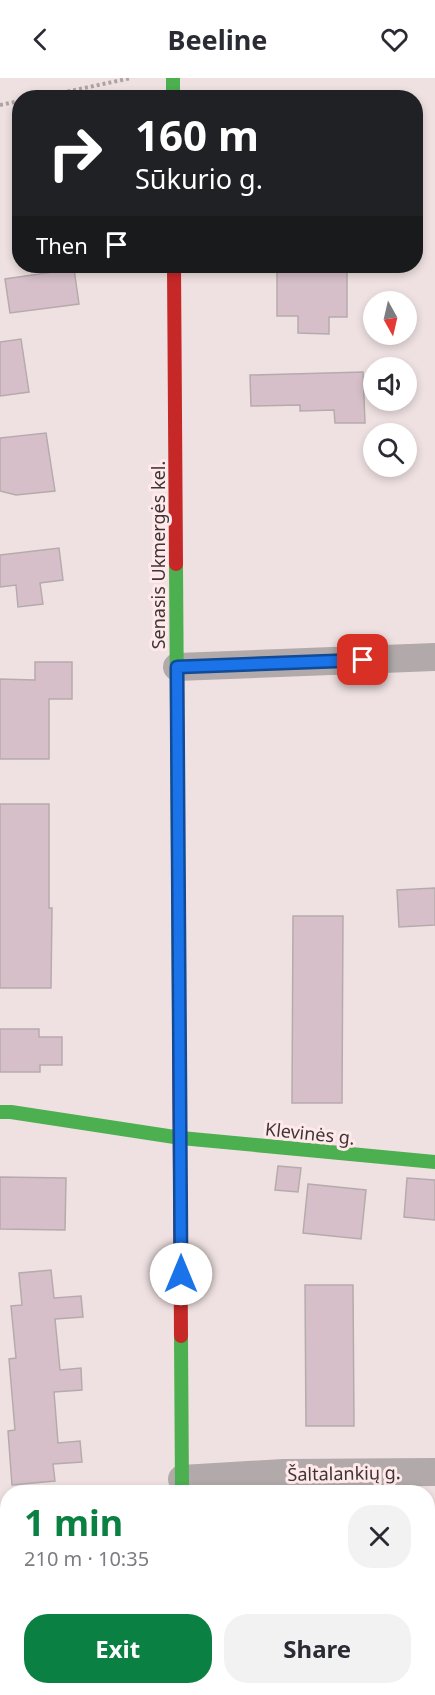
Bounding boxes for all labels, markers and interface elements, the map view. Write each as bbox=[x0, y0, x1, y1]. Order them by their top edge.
text: Beeline bbox=[168, 21, 267, 58]
icon: back bbox=[24, 23, 57, 56]
icon: heart bbox=[378, 23, 411, 56]
text: 160 m bbox=[135, 106, 259, 163]
icon: right bbox=[36, 114, 114, 192]
text: Sūkurio g. bbox=[135, 160, 263, 197]
icon: arrive bbox=[100, 228, 133, 261]
text: Then bbox=[36, 230, 88, 260]
north arrow bbox=[363, 291, 417, 345]
map controls bbox=[363, 291, 417, 477]
button: sound bbox=[363, 357, 417, 411]
button: search bbox=[363, 423, 417, 477]
street label: Senasis Ukmergės kel. bbox=[146, 461, 170, 649]
pin bbox=[337, 634, 388, 685]
icon: arrive bbox=[346, 643, 379, 676]
street label: Klevinės g. bbox=[264, 1116, 356, 1150]
position arrow bbox=[149, 1242, 213, 1306]
street label: Šaltalankių g. bbox=[287, 1460, 401, 1486]
text: 1 min bbox=[24, 1498, 123, 1547]
button: close bbox=[348, 1505, 411, 1568]
text: 210 m · 10:35 bbox=[24, 1545, 149, 1572]
button: Exit bbox=[24, 1614, 212, 1683]
button: Share bbox=[224, 1614, 411, 1683]

